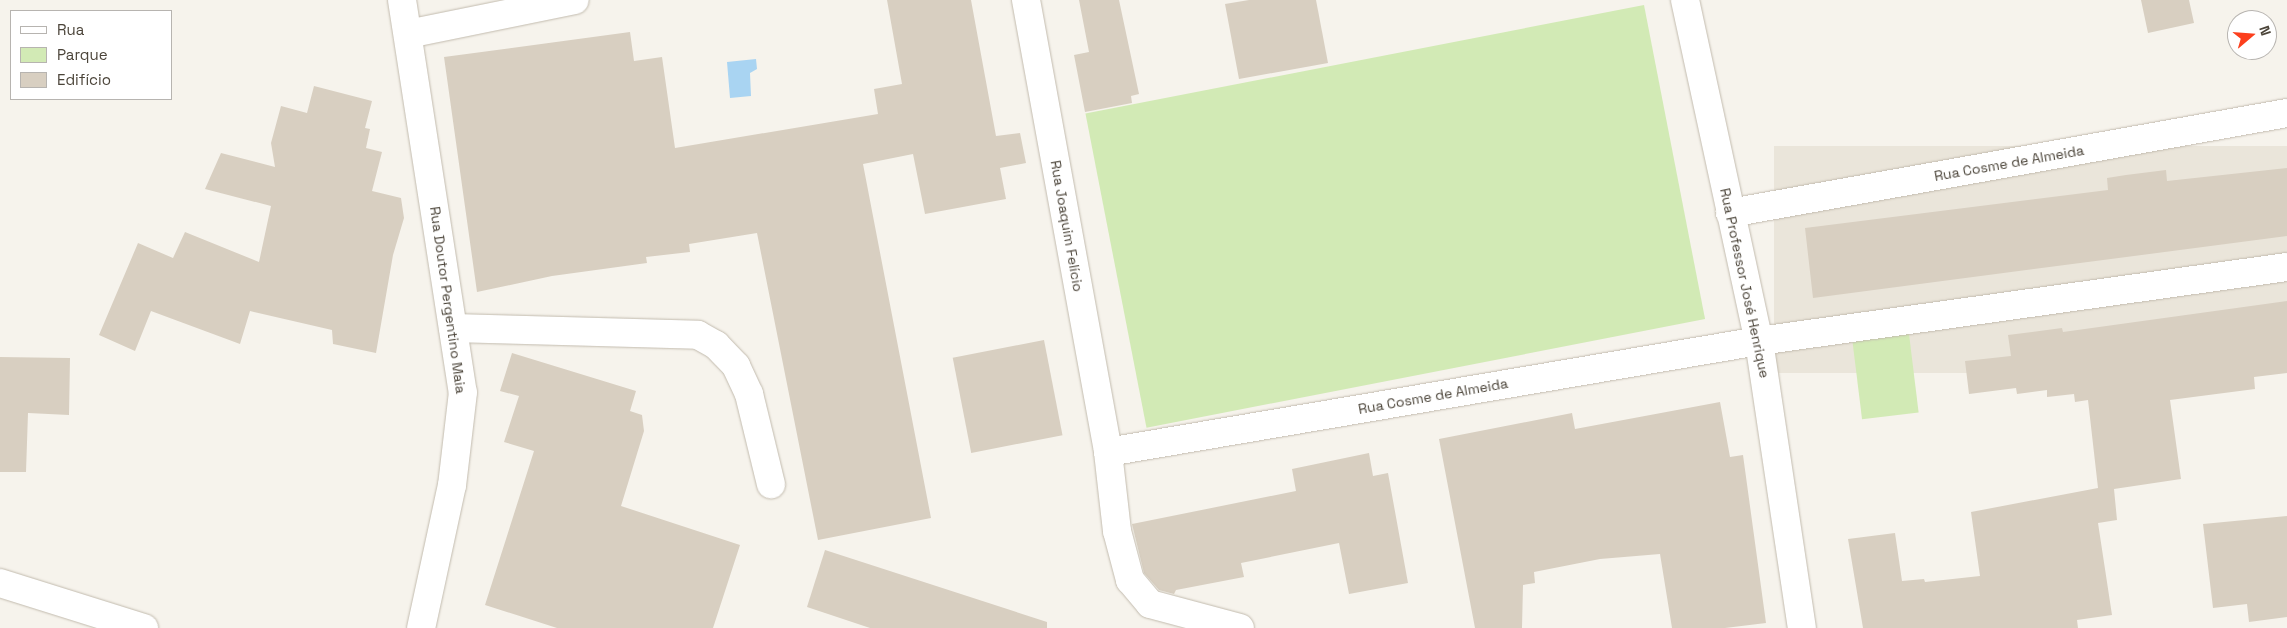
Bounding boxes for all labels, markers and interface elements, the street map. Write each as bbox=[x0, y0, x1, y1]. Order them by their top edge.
legend bbox=[10, 10, 172, 100]
north arrow bbox=[2227, 10, 2277, 60]
text: Rua bbox=[57, 20, 84, 39]
text: N bbox=[2255, 23, 2275, 38]
text: Parque bbox=[57, 45, 108, 64]
text: Edifício bbox=[57, 70, 111, 89]
street label: Rua Cosme de Almeida bbox=[1933, 142, 2085, 184]
street label: Rua Joaquim Felício bbox=[1047, 159, 1087, 293]
street label: Rua Professor José Henrique bbox=[1717, 186, 1773, 380]
street label: Rua Doutor Pergentino Maia bbox=[427, 205, 469, 395]
street label: Rua Cosme de Almeida bbox=[1357, 375, 1509, 417]

